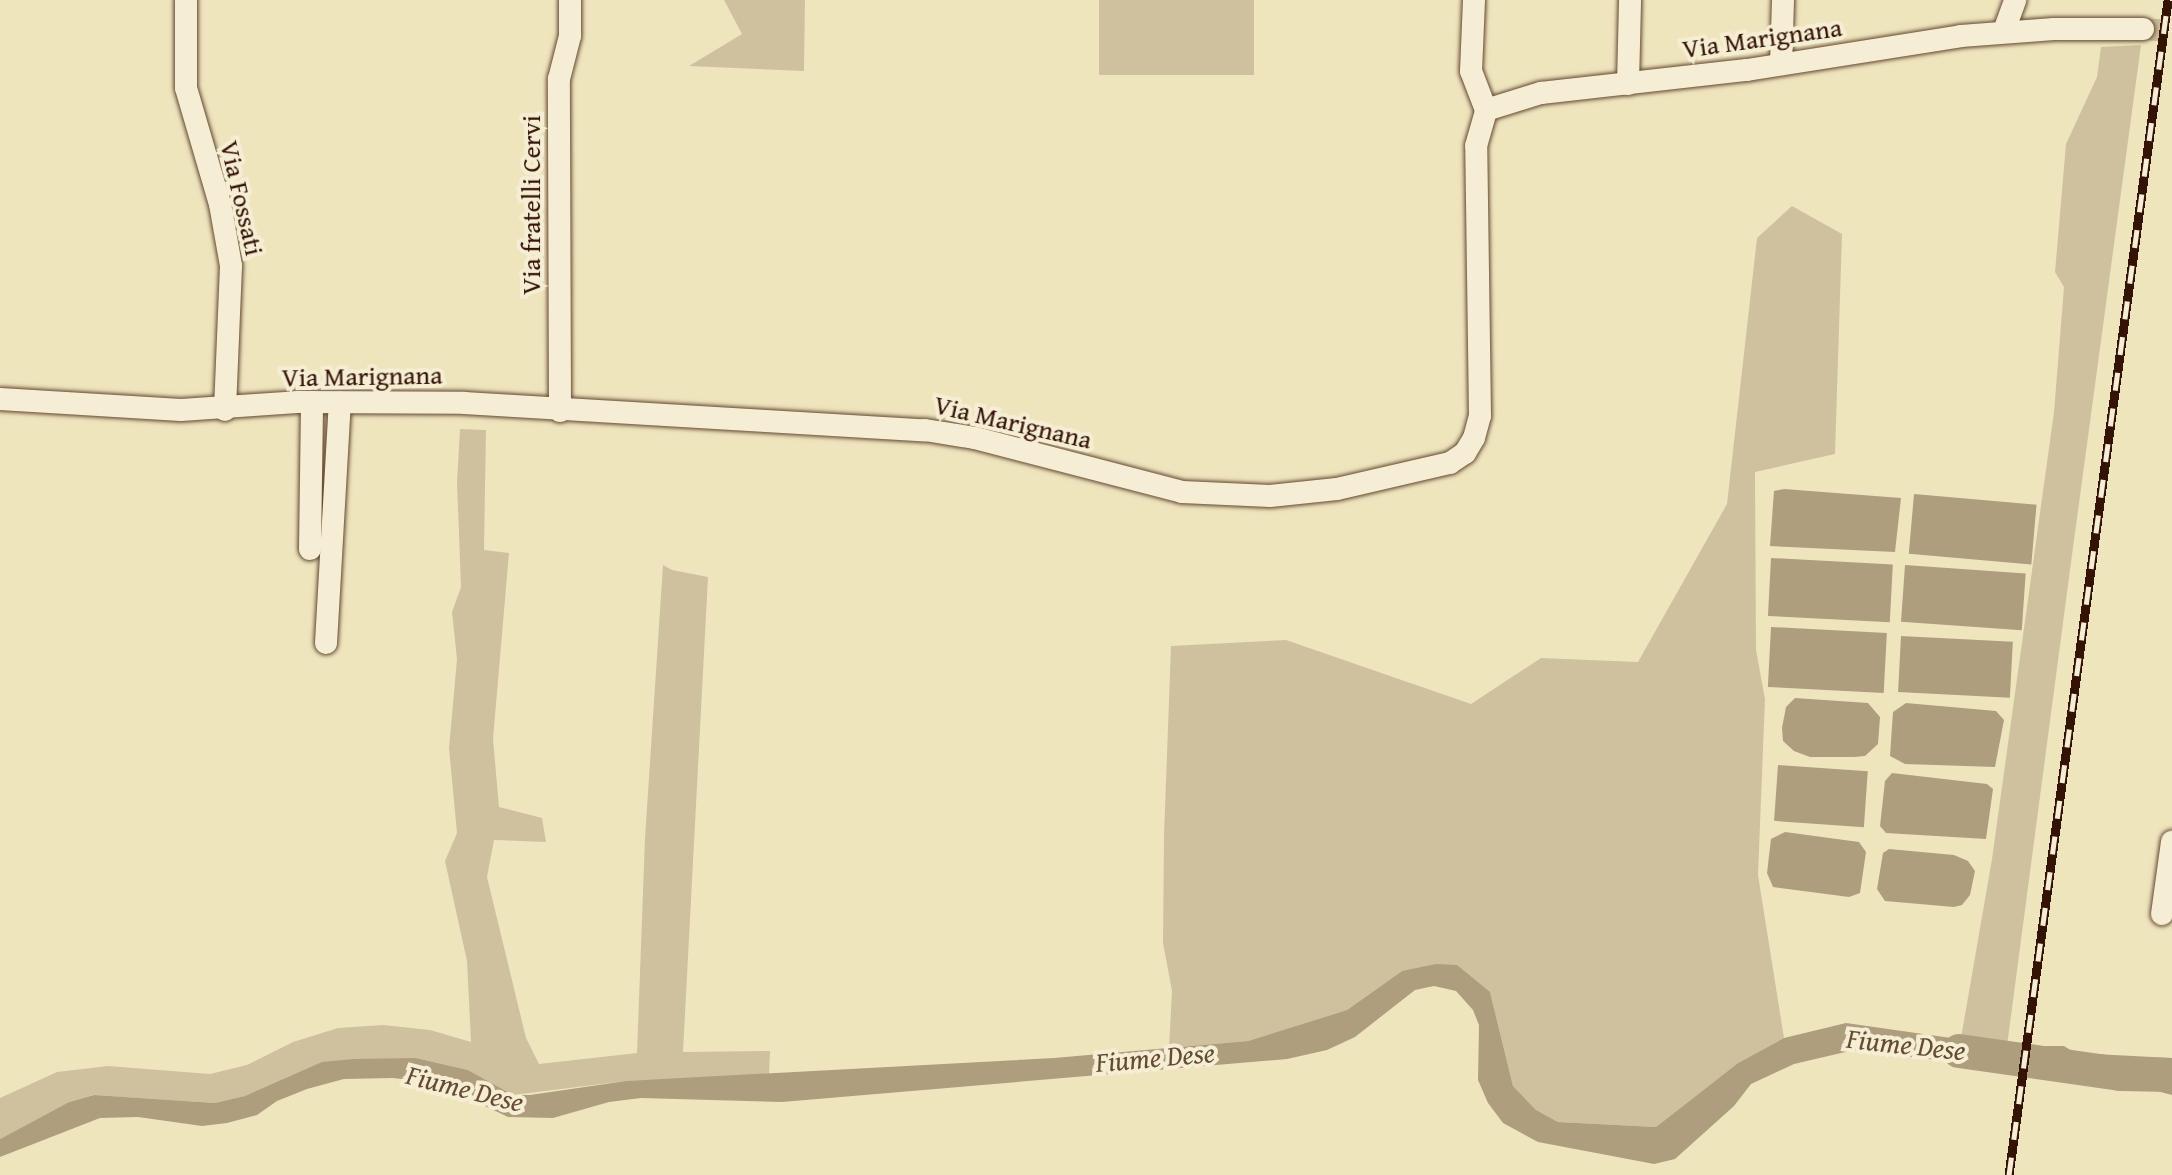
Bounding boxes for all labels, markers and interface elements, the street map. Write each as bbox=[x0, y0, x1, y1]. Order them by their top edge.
street label: Via Marignana bbox=[1680, 11, 1844, 65]
street label: Via fratelli Cervi bbox=[515, 115, 547, 295]
street label: Via Fossati bbox=[214, 138, 270, 258]
street label: Via Marignana bbox=[281, 359, 443, 393]
street label: Via Marignana bbox=[931, 389, 1095, 455]
water label: Fiume Dese bbox=[1845, 1021, 1967, 1067]
water label: Fiume Dese bbox=[1094, 1035, 1216, 1079]
water label: Fiume Dese bbox=[403, 1057, 527, 1119]

